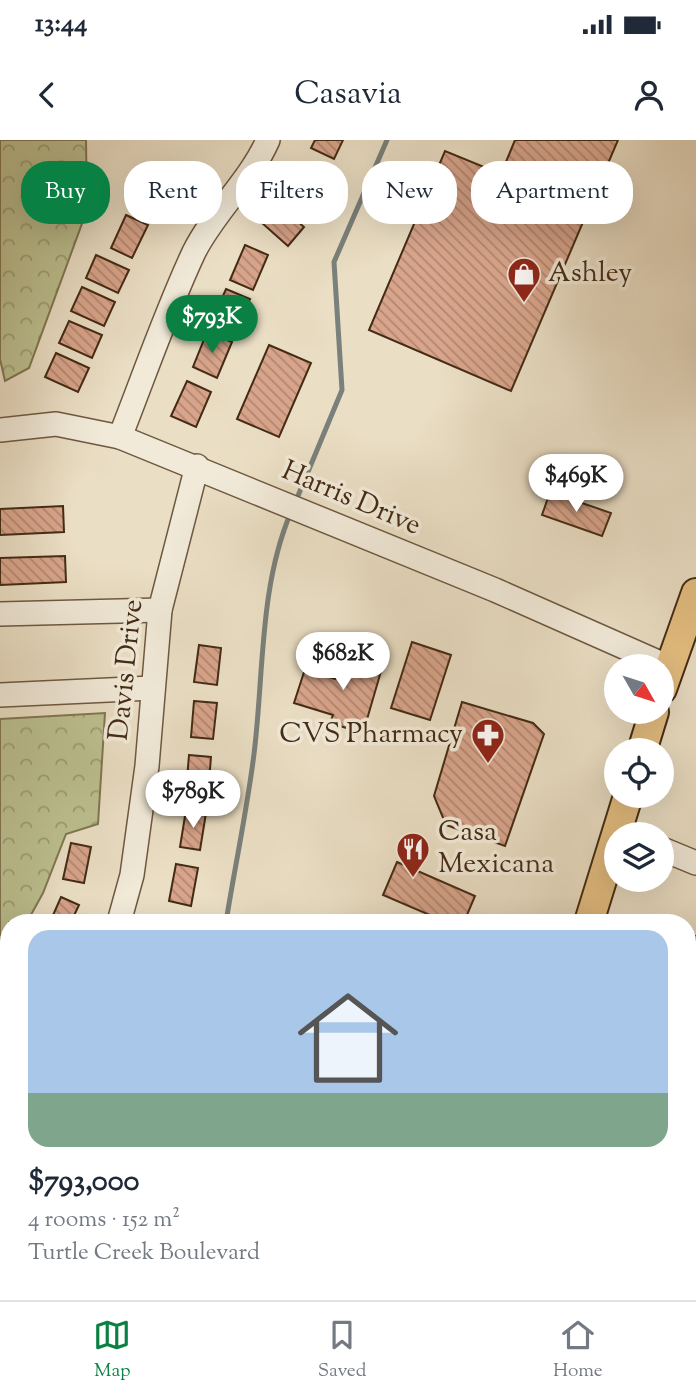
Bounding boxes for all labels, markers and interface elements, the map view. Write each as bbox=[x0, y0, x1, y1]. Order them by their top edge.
text: 13:44 bbox=[35, 6, 87, 43]
text: Casavia bbox=[294, 72, 402, 118]
icon: back bbox=[28, 76, 66, 114]
icon: person bbox=[630, 76, 668, 114]
chip: Buy bbox=[21, 161, 110, 224]
chip: Rent bbox=[124, 161, 222, 224]
chip: Filters bbox=[236, 161, 348, 224]
chip: New bbox=[362, 161, 457, 224]
chip: Apartment bbox=[471, 161, 633, 224]
place label: Ashley bbox=[548, 254, 632, 294]
shop icon: Ashley bbox=[505, 255, 543, 304]
pin: $793K bbox=[163, 296, 261, 355]
text: $793K bbox=[182, 301, 242, 334]
street label: Harris Drive bbox=[275, 452, 427, 546]
pin: $469K bbox=[527, 454, 625, 514]
text: $469K bbox=[545, 460, 607, 493]
street label: Davis Drive bbox=[100, 597, 154, 743]
pin: $682K bbox=[294, 632, 392, 692]
text: $682K bbox=[312, 638, 374, 671]
north arrow bbox=[604, 654, 674, 724]
map controls bbox=[604, 654, 674, 892]
place label: CVS Pharmacy bbox=[279, 715, 463, 755]
pharmacy icon: CVS Pharmacy bbox=[469, 716, 507, 765]
button: locate bbox=[604, 738, 674, 808]
pin: $789K bbox=[144, 770, 242, 830]
text: $789K bbox=[161, 776, 225, 809]
place label: Casa Mexicana bbox=[438, 813, 554, 885]
button: layers bbox=[604, 822, 674, 892]
restaurant icon: Casa Mexicana bbox=[394, 830, 432, 879]
icon: home bbox=[285, 975, 411, 1101]
text: $793,000 bbox=[28, 1161, 139, 1204]
text: 4 rooms · 152 m² bbox=[28, 1204, 180, 1237]
text: Turtle Creek Boulevard bbox=[28, 1237, 260, 1270]
tab: Map bbox=[93, 1316, 131, 1385]
tab: Saved bbox=[318, 1316, 366, 1385]
tab: Home bbox=[553, 1316, 603, 1385]

